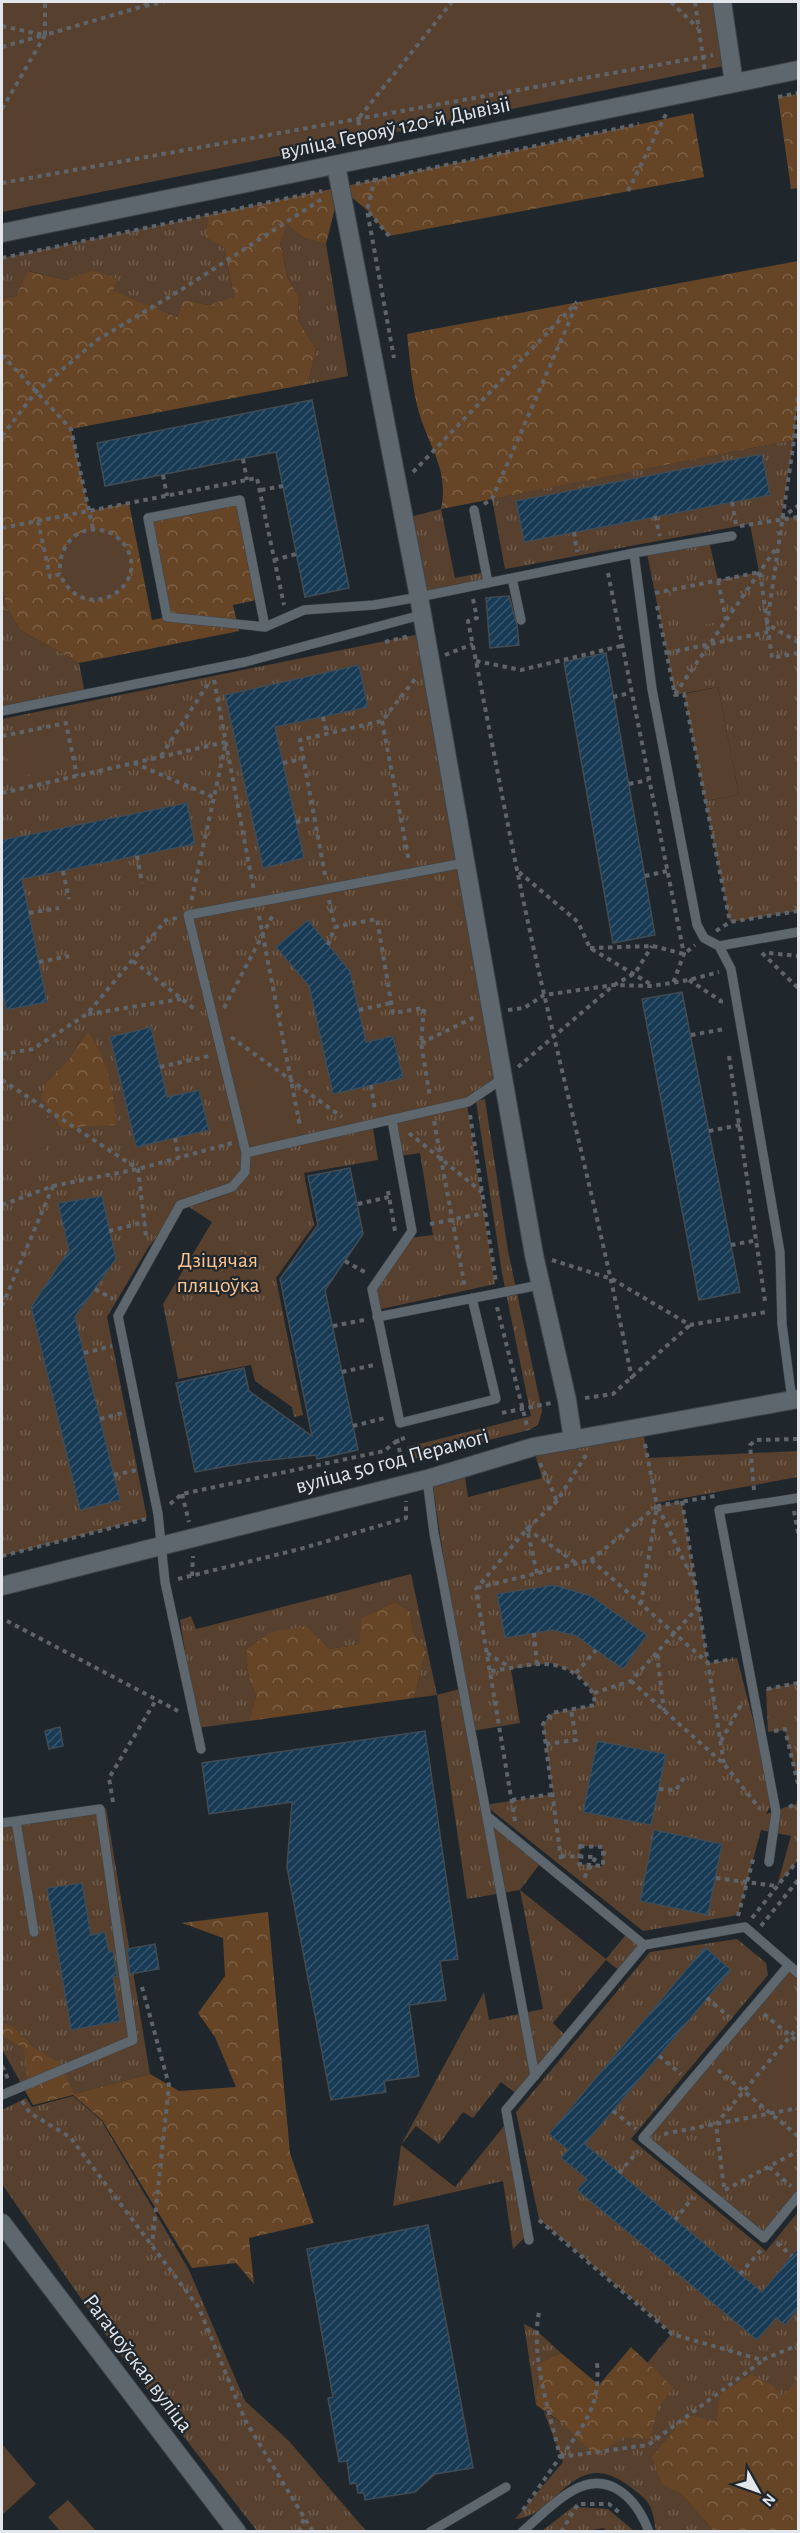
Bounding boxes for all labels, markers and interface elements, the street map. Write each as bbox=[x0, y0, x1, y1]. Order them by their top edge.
street label: вуліца Герояў 120-й Дывізіі bbox=[278, 93, 512, 163]
park label: Дзіцячая пляцоўка bbox=[177, 1249, 259, 1296]
street label: вуліца 50 год Перамогі bbox=[293, 1425, 491, 1497]
street label: Рагачоўская вуліца bbox=[79, 2290, 197, 2436]
north arrow bbox=[728, 2461, 788, 2521]
text: N bbox=[759, 2491, 778, 2509]

